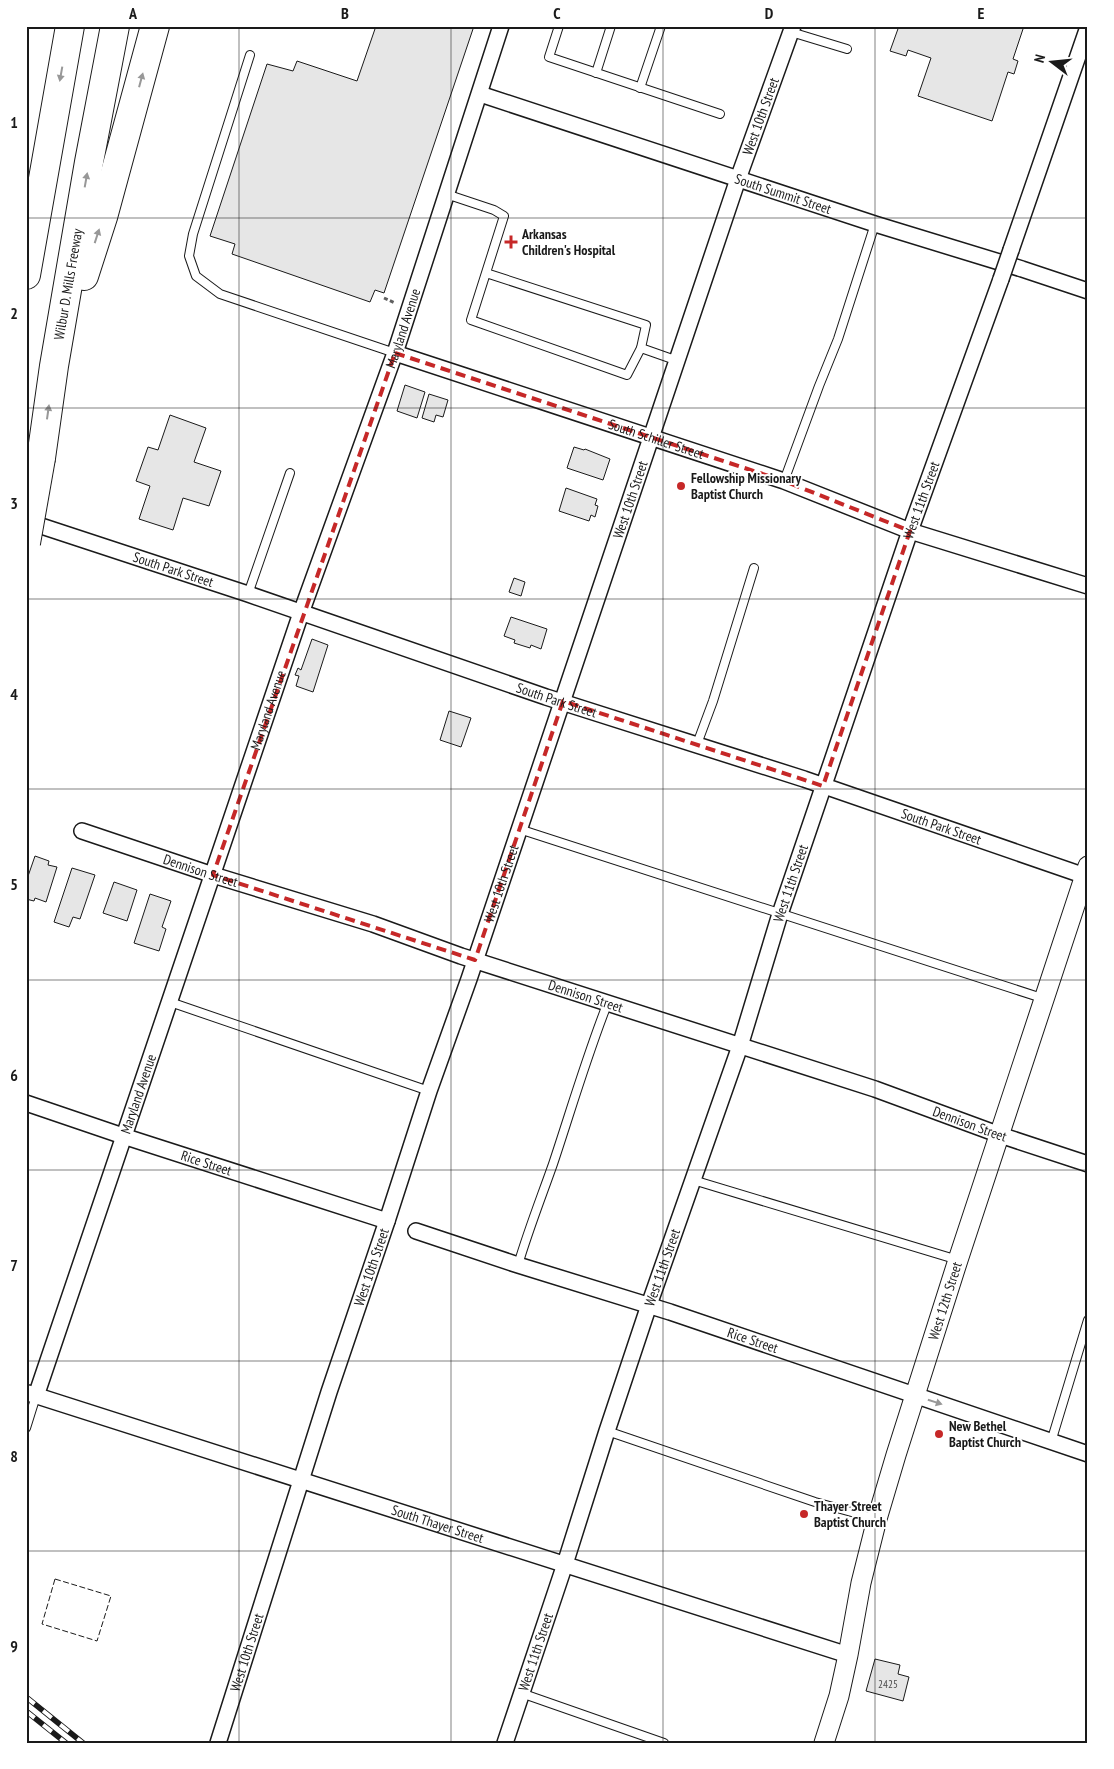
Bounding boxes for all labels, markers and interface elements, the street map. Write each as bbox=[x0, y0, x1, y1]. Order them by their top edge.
text: A bbox=[128, 3, 138, 23]
text: B bbox=[341, 3, 349, 23]
text: C bbox=[553, 3, 561, 23]
text: D bbox=[765, 3, 774, 23]
text: E bbox=[978, 3, 985, 23]
north arrow bbox=[1026, 38, 1076, 88]
text: N bbox=[1030, 52, 1049, 65]
one-way arrow bbox=[56, 66, 64, 82]
one-way arrow bbox=[137, 72, 145, 87]
street label: West 10th Street bbox=[738, 75, 783, 157]
text: 1 bbox=[10, 112, 18, 132]
street label: South Summit Street bbox=[733, 169, 834, 218]
one-way arrow bbox=[83, 171, 91, 187]
place label: Arkansas Children's Hospital bbox=[521, 225, 616, 259]
street label: Wilbur D. Mills Freeway bbox=[50, 226, 87, 341]
one-way arrow bbox=[93, 229, 101, 244]
marker: Arkansas Children's Hospital bbox=[504, 235, 518, 249]
street label: Maryland Avenue bbox=[381, 286, 424, 371]
text: 2 bbox=[10, 303, 18, 323]
one-way arrow bbox=[44, 403, 52, 419]
street label: South Schiller Street bbox=[606, 415, 706, 463]
street label: West 10th Street bbox=[609, 458, 652, 541]
street label: West 11th Street bbox=[899, 459, 943, 541]
place label: Fellowship Missionary Baptist Church bbox=[691, 469, 801, 503]
marker: Fellowship Missionary Baptist Church bbox=[675, 480, 687, 492]
text: 3 bbox=[10, 493, 18, 513]
street label: South Park Street bbox=[131, 548, 216, 591]
street label: Maryland Avenue bbox=[246, 668, 290, 752]
street label: South Park Street bbox=[514, 678, 599, 722]
text: 4 bbox=[10, 684, 18, 704]
street label: South Park Street bbox=[899, 804, 984, 849]
street label: West 10th Street bbox=[480, 842, 523, 925]
street label: West 11th Street bbox=[769, 842, 812, 924]
street label: Dennison Street bbox=[161, 850, 240, 891]
text: 5 bbox=[10, 874, 18, 894]
street label: Dennison Street bbox=[546, 976, 625, 1016]
street label: Maryland Avenue bbox=[116, 1052, 160, 1136]
text: 6 bbox=[10, 1065, 18, 1085]
street label: Dennison Street bbox=[930, 1102, 1009, 1146]
street label: Rice Street bbox=[179, 1146, 234, 1179]
street label: West 10th Street bbox=[350, 1226, 393, 1308]
street label: West 11th Street bbox=[640, 1226, 684, 1308]
text: 7 bbox=[10, 1255, 18, 1275]
street label: West 12th Street bbox=[924, 1259, 966, 1342]
street label: Rice Street bbox=[725, 1323, 781, 1357]
one-way arrow bbox=[928, 1399, 943, 1407]
place label: New Bethel Baptist Church bbox=[949, 1417, 1021, 1451]
marker: New Bethel Baptist Church bbox=[933, 1428, 945, 1440]
text: 8 bbox=[10, 1446, 18, 1466]
place label: Thayer Street Baptist Church bbox=[814, 1497, 886, 1531]
street label: South Thayer Street bbox=[389, 1501, 486, 1547]
marker: Thayer Street Baptist Church bbox=[798, 1508, 810, 1520]
street label: West 10th Street bbox=[226, 1611, 267, 1694]
street label: West 11th Street bbox=[514, 1611, 557, 1693]
text: 9 bbox=[10, 1636, 18, 1656]
house number: 2425 bbox=[878, 1677, 898, 1691]

